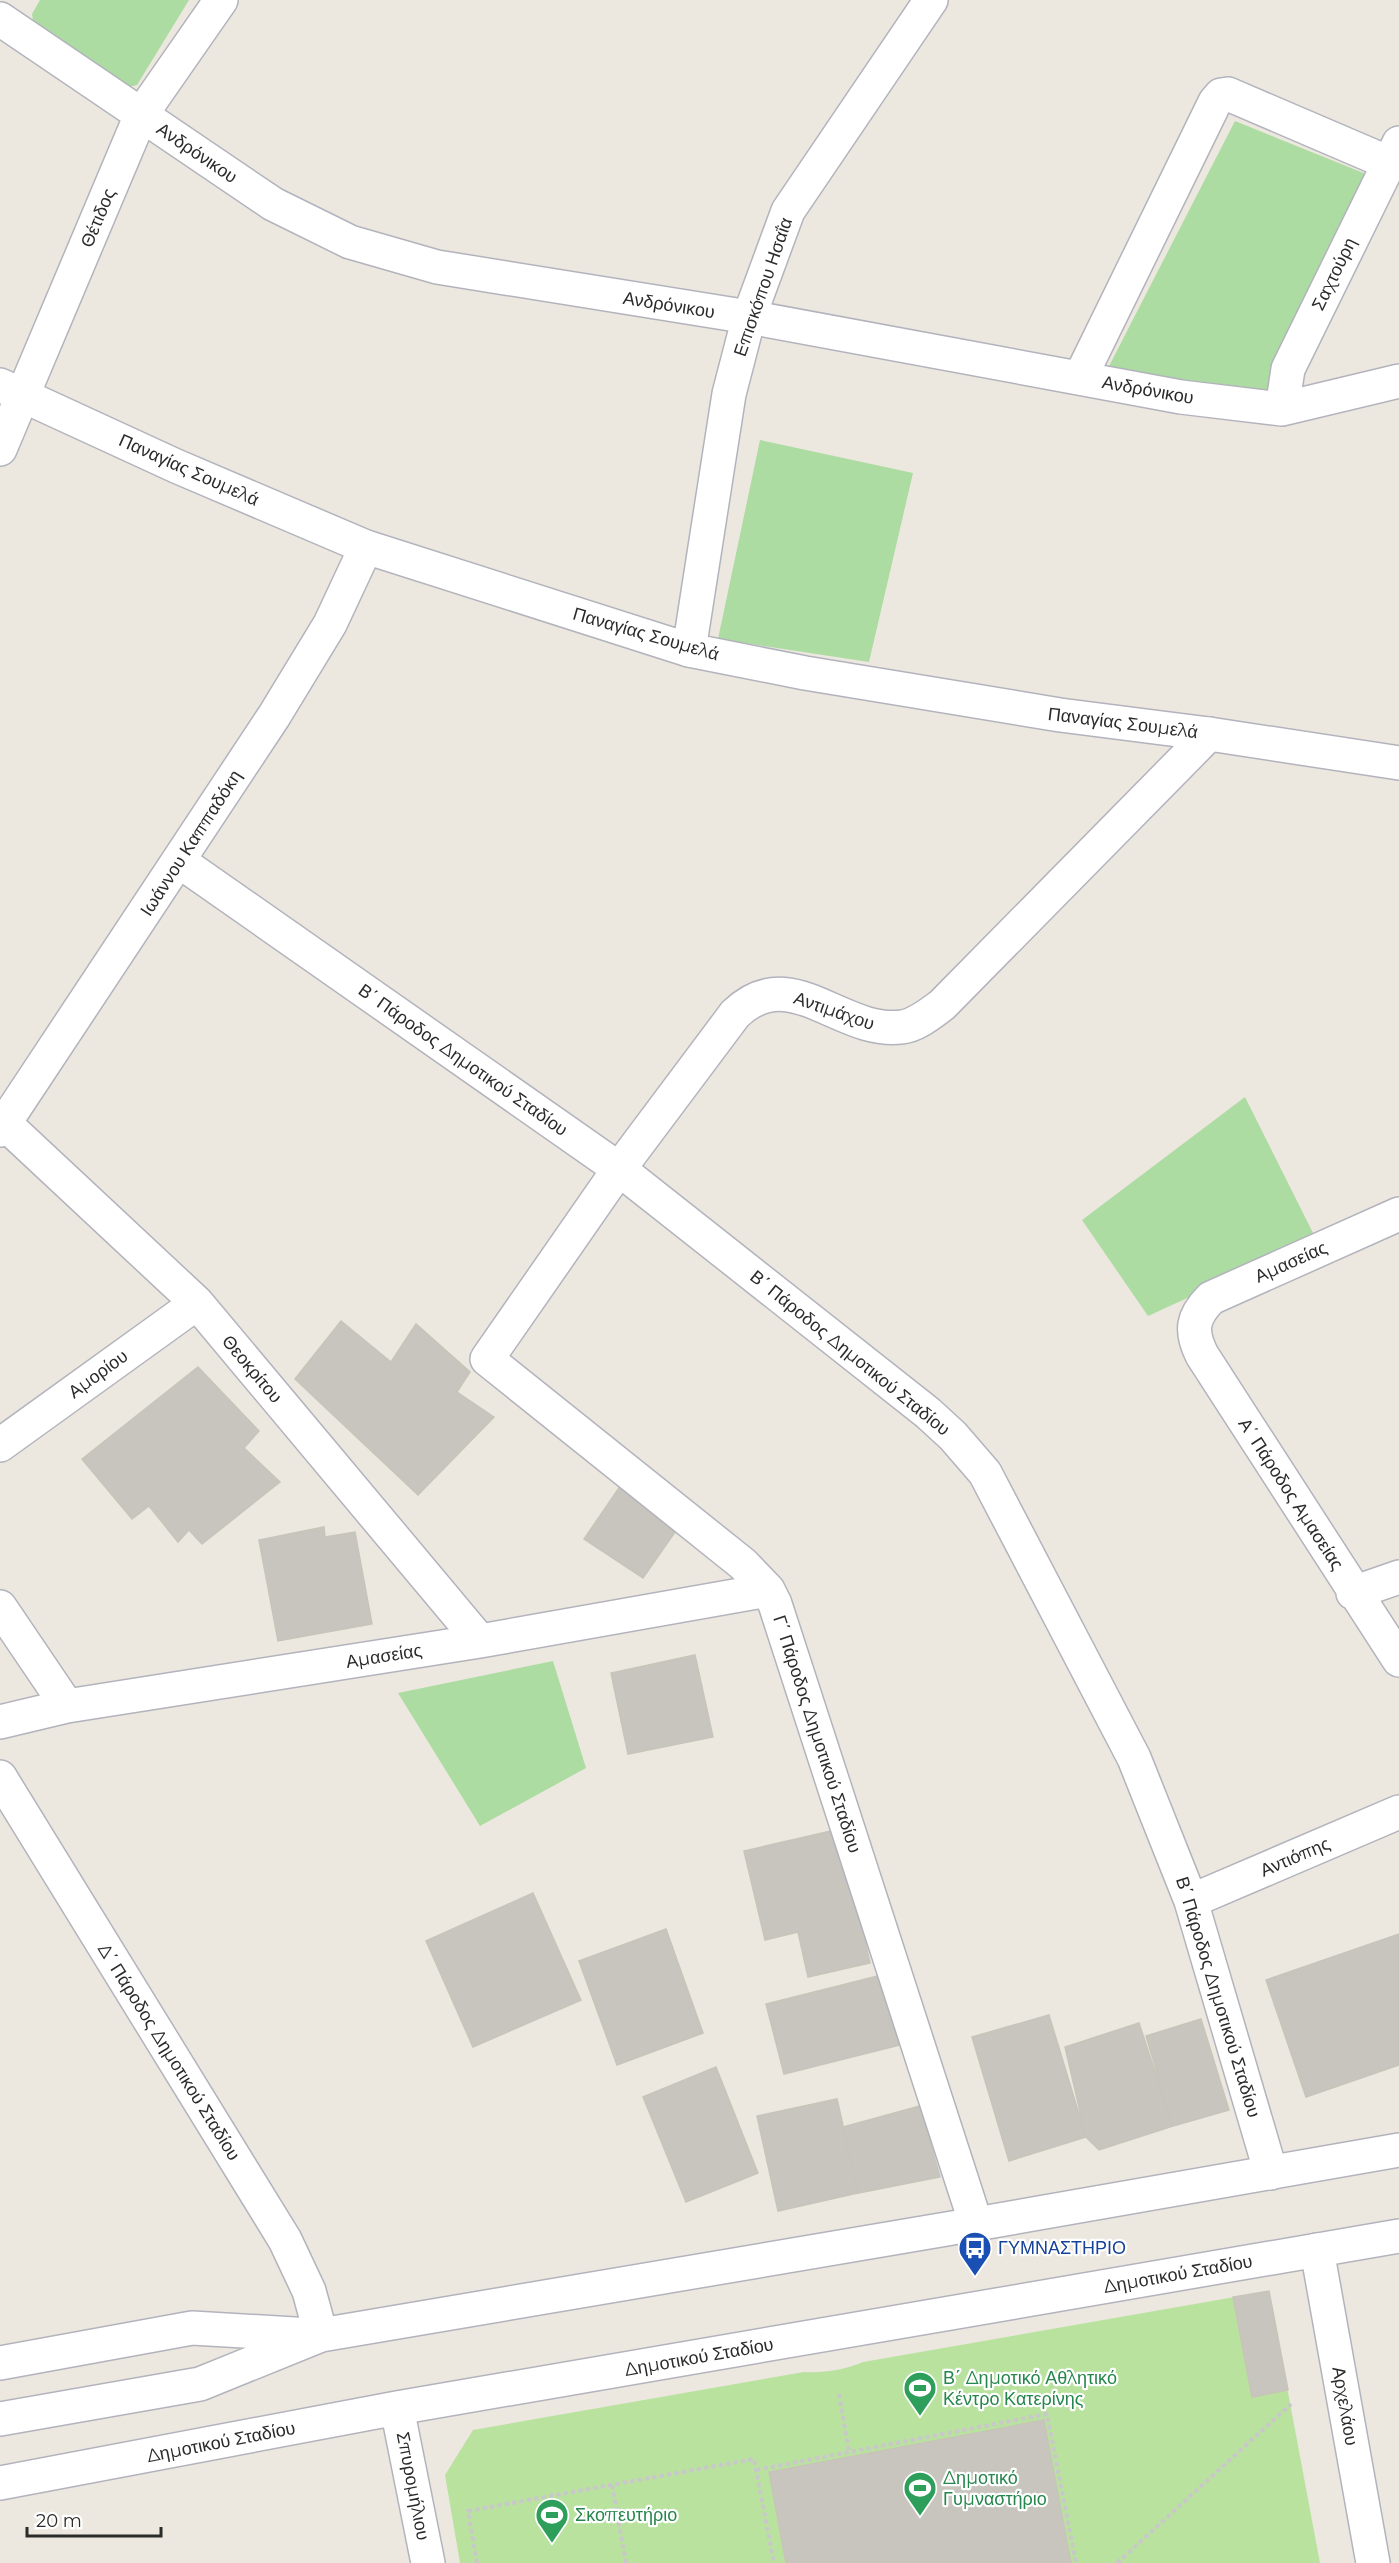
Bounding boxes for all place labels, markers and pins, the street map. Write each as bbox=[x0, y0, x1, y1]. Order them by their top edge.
bus stop icon: ΓΥΜΝΑΣΤΗΡΙΟ bbox=[957, 2230, 993, 2277]
place label: ΓΥΜΝΑΣΤΗΡΙΟ bbox=[998, 2237, 1126, 2259]
place label: Β΄ Δημοτικό Αθλητικό Κέντρο Κατερίνης bbox=[943, 2367, 1117, 2410]
sports icon: Β΄ Δημοτικό Αθλητικό Κέντρο Κατερίνης bbox=[902, 2370, 938, 2417]
place label: Δημοτικό Γυμναστήριο bbox=[943, 2467, 1047, 2510]
sports icon: Δημοτικό Γυμναστήριο bbox=[902, 2470, 938, 2517]
sports icon: Σκοπευτήριο bbox=[534, 2497, 570, 2544]
place label: Σκοπευτήριο bbox=[575, 2504, 677, 2526]

